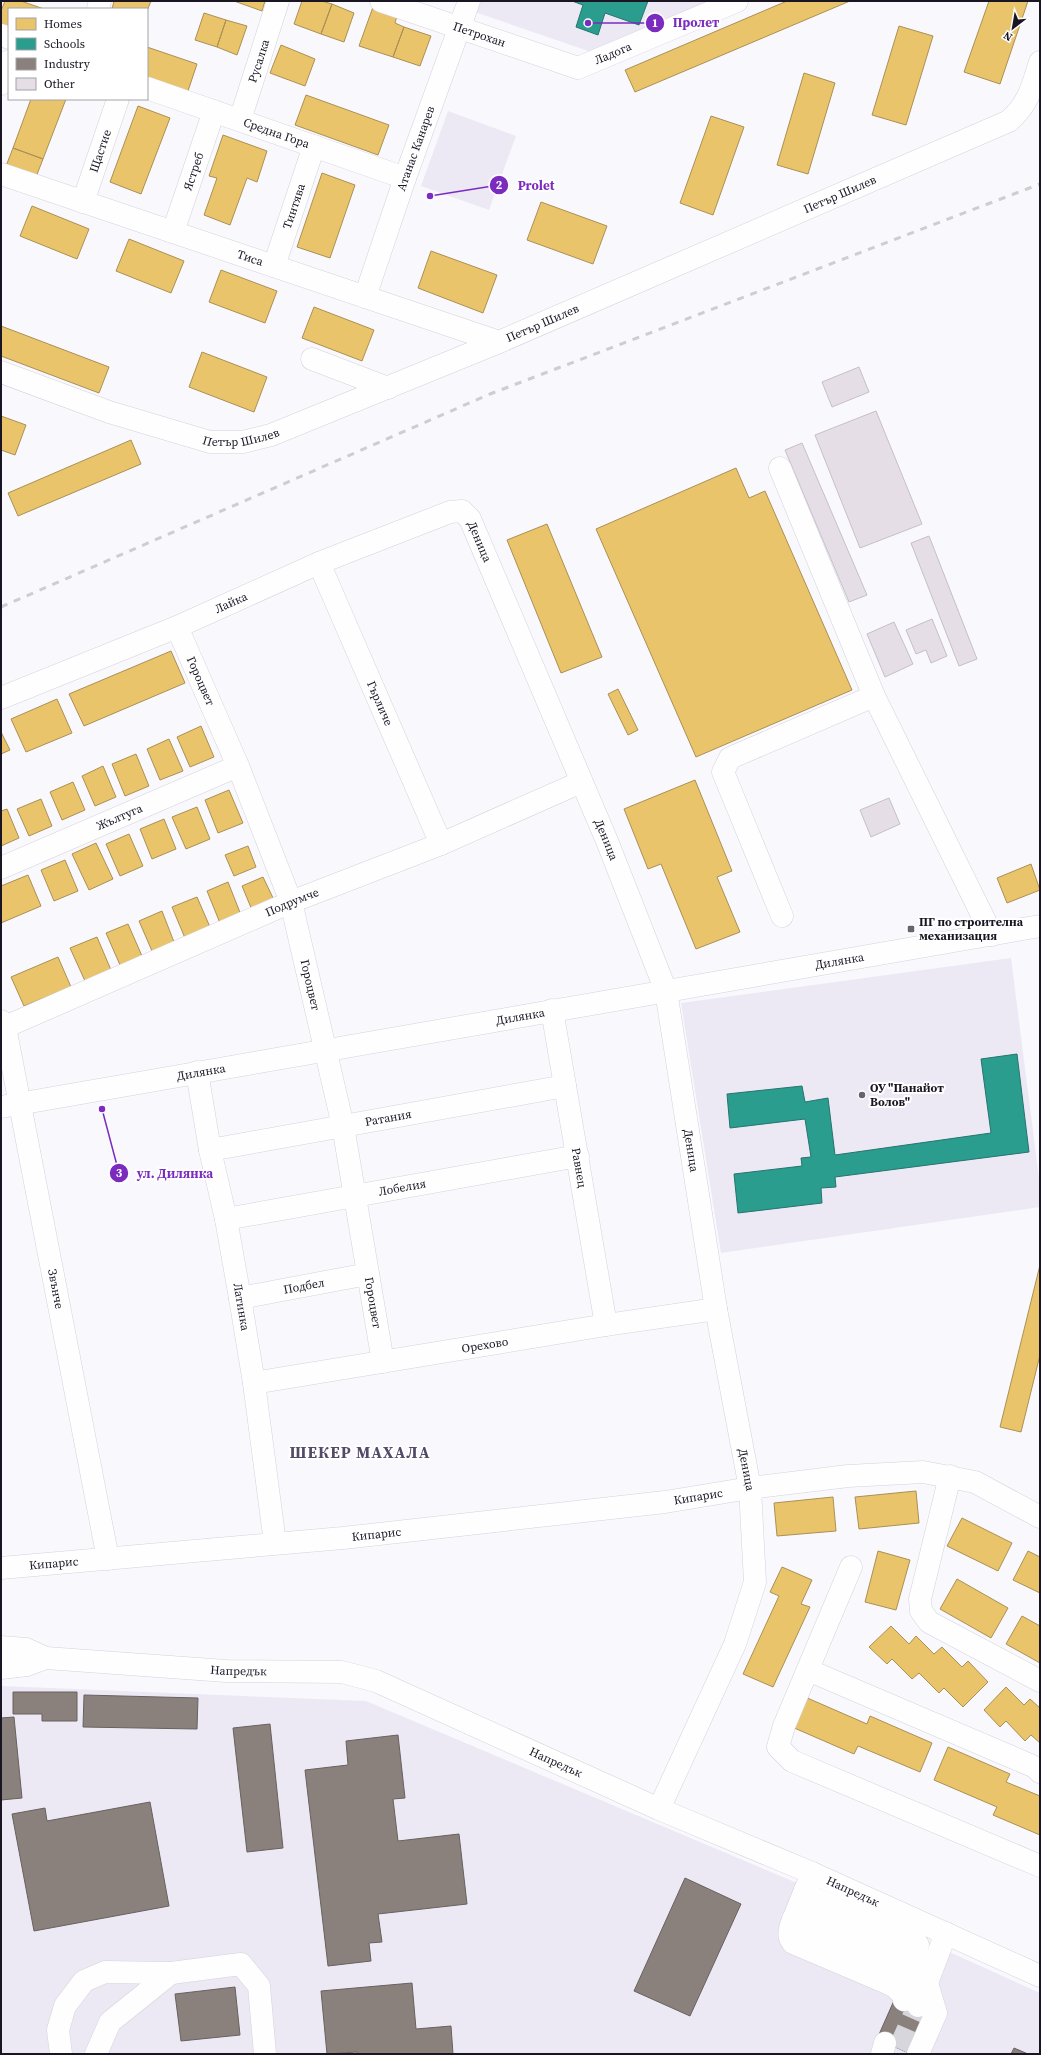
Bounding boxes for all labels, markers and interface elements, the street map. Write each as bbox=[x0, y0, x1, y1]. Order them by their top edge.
legend bbox=[8, 8, 148, 100]
north arrow bbox=[993, 8, 1033, 48]
callout: Пролет bbox=[645, 10, 727, 35]
text: Пролет bbox=[673, 14, 719, 31]
text: 1 bbox=[652, 15, 658, 31]
text: Homes bbox=[44, 16, 82, 32]
street label: Петрохан bbox=[451, 18, 508, 51]
text: N bbox=[1001, 28, 1015, 45]
text: Schools bbox=[44, 36, 85, 52]
street label: Русалка bbox=[244, 36, 274, 85]
street label: Ладога bbox=[592, 38, 635, 68]
text: Industry bbox=[44, 56, 91, 72]
text: Other bbox=[44, 76, 75, 92]
street label: Атанас Канарев bbox=[393, 104, 438, 193]
street label: Средна Гора bbox=[241, 114, 312, 152]
street label: Щастие bbox=[86, 127, 115, 174]
street label: Ястреб bbox=[180, 150, 207, 193]
street label: Петър Шилев bbox=[801, 172, 879, 217]
callout: Prolet bbox=[489, 173, 562, 198]
text: 2 bbox=[496, 177, 503, 193]
text: Prolet bbox=[518, 177, 555, 194]
street label: Тинтява bbox=[279, 181, 309, 231]
street label: Тиса bbox=[235, 246, 266, 270]
street label: Петър Шилев bbox=[504, 300, 581, 346]
street label: Петър Шилев bbox=[201, 424, 282, 450]
street label: Деница bbox=[464, 519, 496, 565]
street label: Лайка bbox=[212, 588, 251, 617]
street label: Гороцвет bbox=[183, 654, 219, 709]
street label: Гърличе bbox=[363, 678, 397, 728]
street label: Жълтуга bbox=[94, 800, 146, 834]
street label: Деница bbox=[591, 817, 622, 864]
street label: Подрумче bbox=[263, 884, 321, 920]
place label: ПГ по строителна механизация bbox=[919, 914, 1024, 944]
marker: ПГ по строителна механизация bbox=[906, 924, 916, 934]
street label: Дилянка bbox=[814, 949, 866, 973]
street label: Гороцвет bbox=[297, 958, 324, 1013]
street label: Дилянка bbox=[494, 1004, 547, 1029]
street label: Дилянка bbox=[175, 1060, 228, 1084]
place label: ОУ "Панайот Волов" bbox=[870, 1080, 944, 1110]
marker: ОУ "Панайот Волов" bbox=[857, 1090, 867, 1100]
street label: Ратания bbox=[364, 1106, 413, 1130]
street label: Деница bbox=[680, 1128, 702, 1174]
street label: Равнец bbox=[568, 1146, 590, 1190]
callout: ул. Дилянка bbox=[109, 1161, 221, 1186]
text: 3 bbox=[116, 1165, 123, 1181]
text: ул. Дилянка bbox=[136, 1165, 213, 1182]
street label: Лобелия bbox=[377, 1175, 427, 1200]
street label: Звънче bbox=[44, 1268, 67, 1310]
street label: Подбел bbox=[282, 1274, 326, 1298]
street label: Гороцвет bbox=[361, 1276, 385, 1330]
street label: Латинка bbox=[229, 1282, 253, 1333]
street label: Орехово bbox=[460, 1333, 510, 1357]
district label: ШЕКЕР МАХАЛА bbox=[290, 1441, 430, 1463]
street label: Деница bbox=[735, 1447, 759, 1493]
street label: Кипарис bbox=[673, 1485, 724, 1508]
street label: Кипарис bbox=[351, 1524, 402, 1545]
street label: Кипарис bbox=[28, 1553, 79, 1573]
street label: Напредък bbox=[210, 1662, 267, 1679]
street label: Напредък bbox=[527, 1743, 585, 1781]
street label: Напредък bbox=[824, 1873, 882, 1911]

